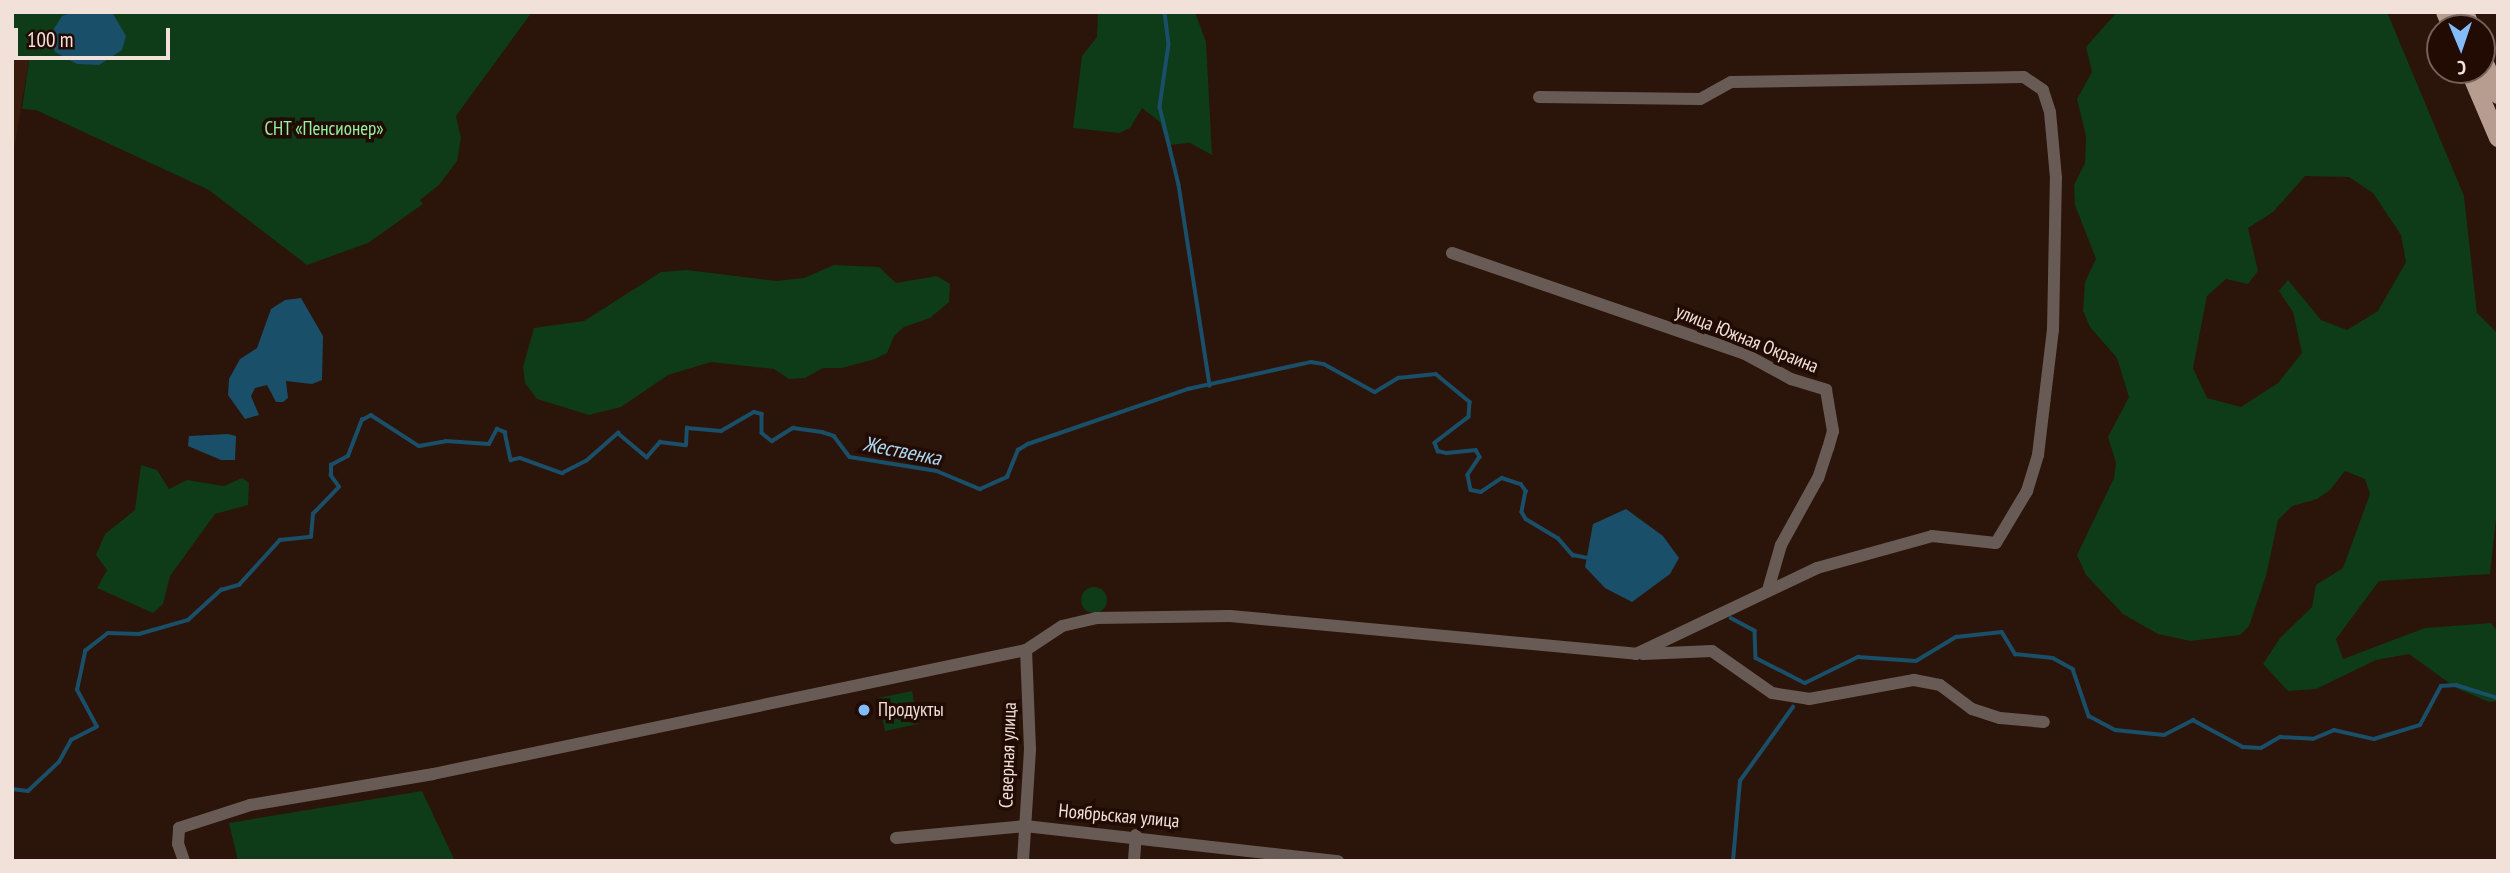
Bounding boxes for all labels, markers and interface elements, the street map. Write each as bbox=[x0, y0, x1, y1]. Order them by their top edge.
scale bar bbox=[18, 14, 173, 58]
north arrow bbox=[2426, 14, 2496, 84]
text: 100 m bbox=[27, 26, 73, 53]
text: С bbox=[2457, 56, 2466, 80]
park label: СНТ «Пенсионер» bbox=[264, 118, 384, 140]
street label: улица Южная Окраина bbox=[1672, 300, 1822, 378]
water label: Жественка bbox=[861, 431, 943, 471]
place label: Продукты bbox=[878, 699, 944, 721]
marker: Продукты bbox=[856, 702, 872, 718]
street label: Северная улица bbox=[995, 702, 1021, 808]
street label: Ноябрьская улица bbox=[1058, 799, 1180, 833]

